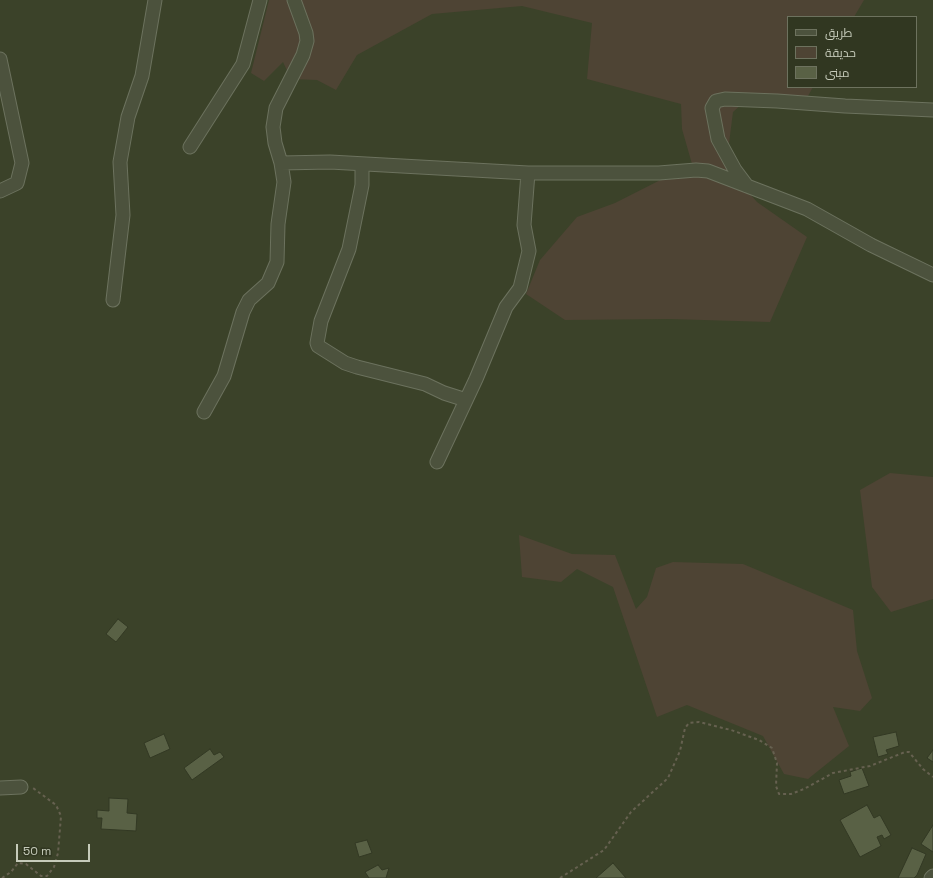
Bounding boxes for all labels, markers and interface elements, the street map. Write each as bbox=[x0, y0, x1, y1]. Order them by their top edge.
legend bbox=[787, 16, 917, 88]
text: طريق bbox=[825, 25, 852, 41]
text: حديقة bbox=[825, 45, 856, 61]
text: مبنى bbox=[825, 65, 850, 81]
scale bar bbox=[18, 836, 92, 862]
text: 50 m bbox=[23, 843, 51, 859]

